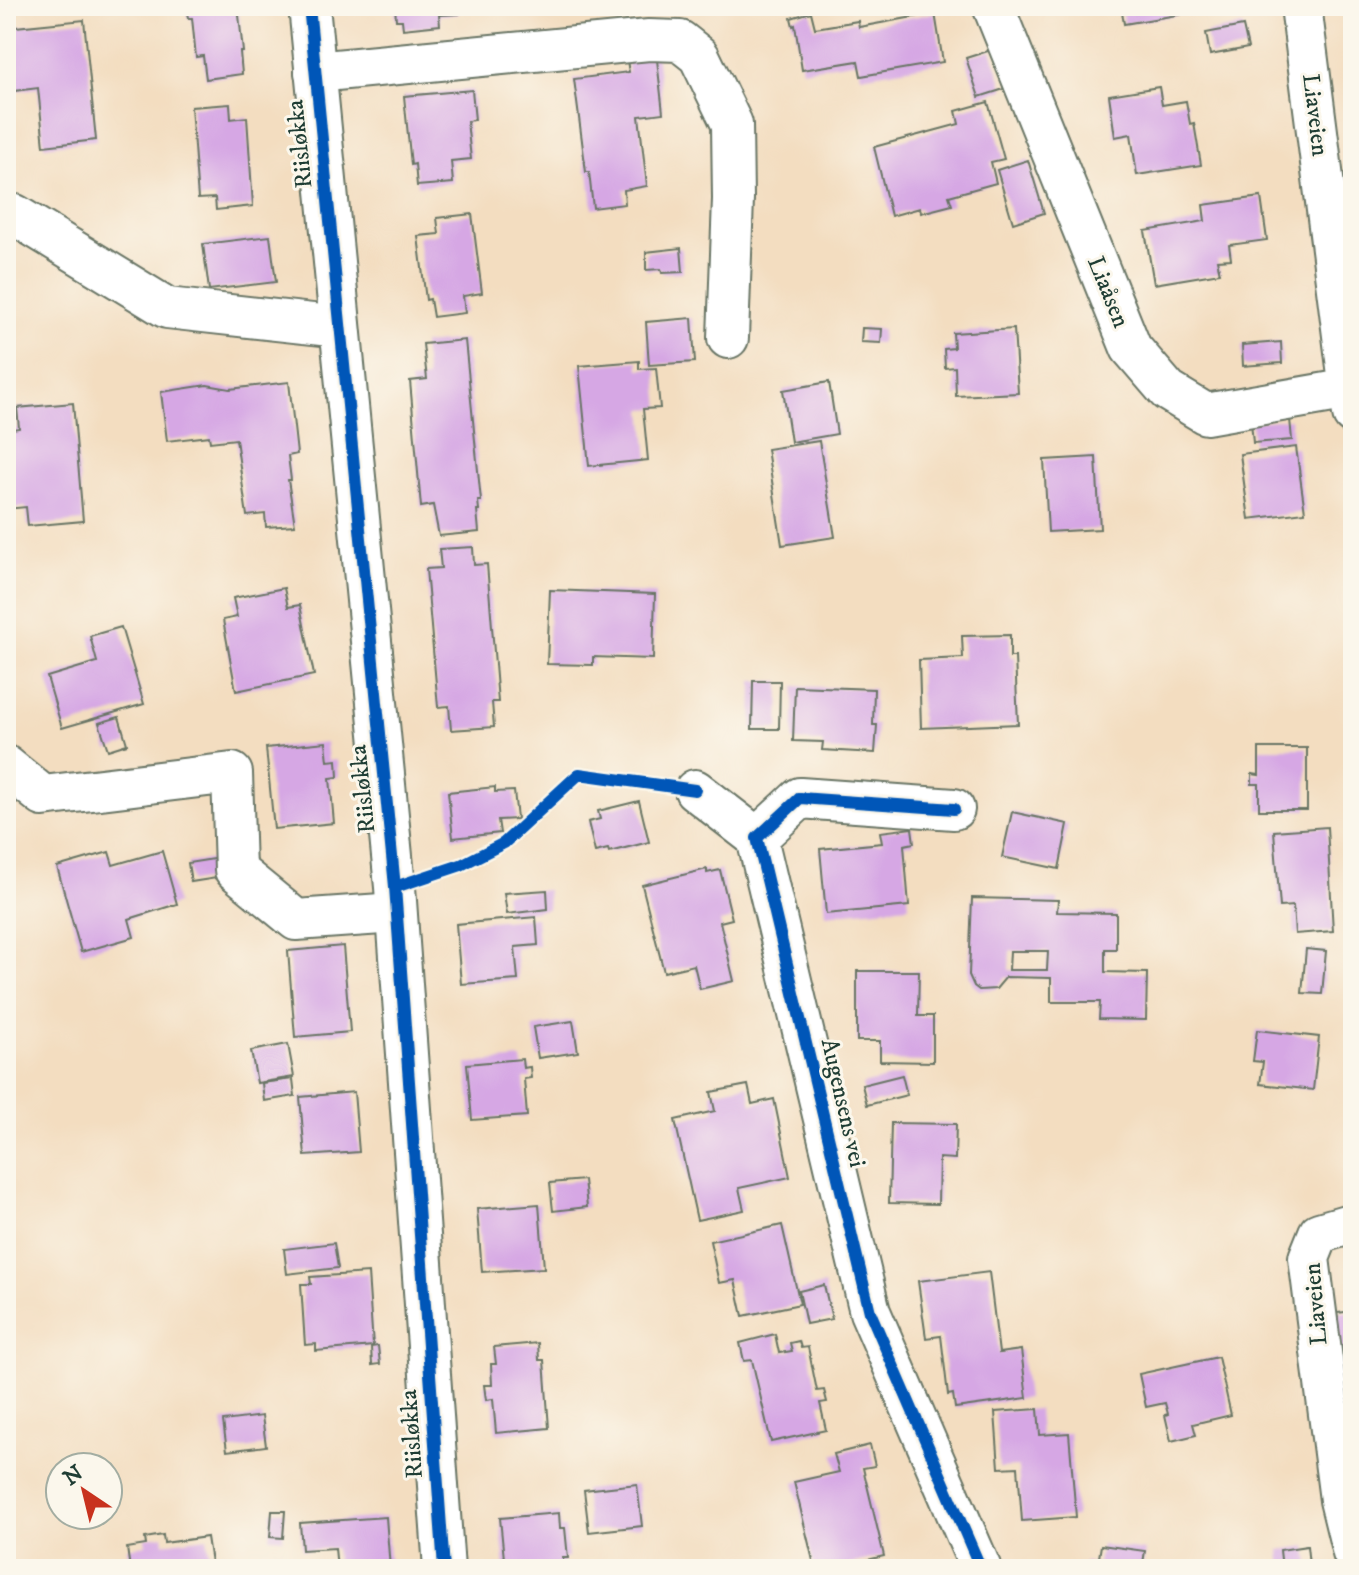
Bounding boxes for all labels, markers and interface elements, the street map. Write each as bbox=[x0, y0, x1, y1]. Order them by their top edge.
street label: Liaveien bbox=[1295, 72, 1335, 158]
street label: Riisløkka bbox=[280, 97, 320, 190]
street label: Liaåsen bbox=[1080, 252, 1136, 333]
street label: Riisløkka bbox=[343, 742, 383, 835]
street label: Augensens vei bbox=[814, 1036, 872, 1170]
street label: Liaveien bbox=[1297, 1261, 1335, 1347]
street label: Riisløkka bbox=[394, 1388, 430, 1479]
north arrow bbox=[44, 1451, 124, 1531]
text: N bbox=[58, 1460, 89, 1492]

